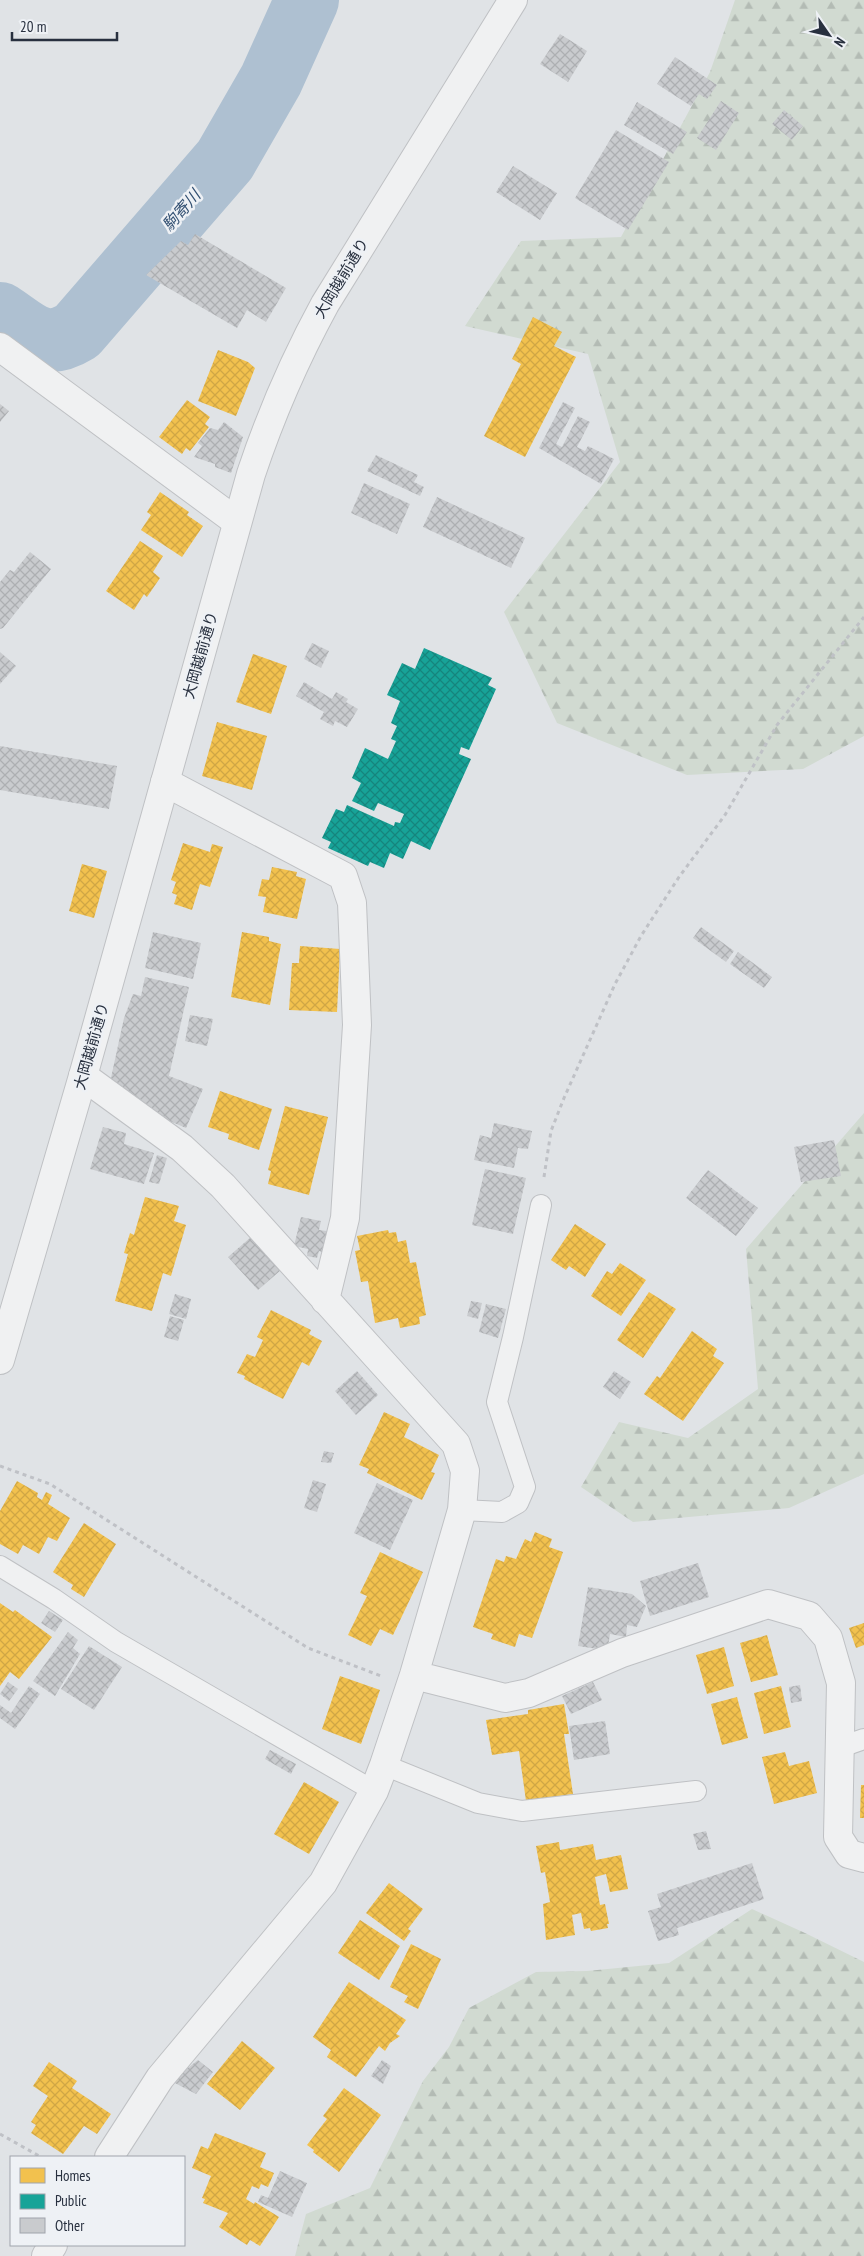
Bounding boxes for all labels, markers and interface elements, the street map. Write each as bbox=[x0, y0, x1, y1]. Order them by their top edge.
scale bar bbox=[12, 10, 118, 42]
north arrow bbox=[804, 10, 854, 60]
text: 20 m bbox=[20, 17, 46, 36]
text: N bbox=[830, 34, 849, 50]
water label: 駒寄川 bbox=[158, 184, 206, 235]
street label: 大岡越前通り bbox=[310, 235, 372, 321]
street label: 大岡越前通り bbox=[178, 609, 222, 701]
street label: 大岡越前通り bbox=[69, 1000, 113, 1092]
legend bbox=[10, 2156, 185, 2246]
text: Homes bbox=[55, 2166, 91, 2185]
text: Public bbox=[55, 2191, 87, 2210]
text: Other bbox=[55, 2216, 85, 2235]

